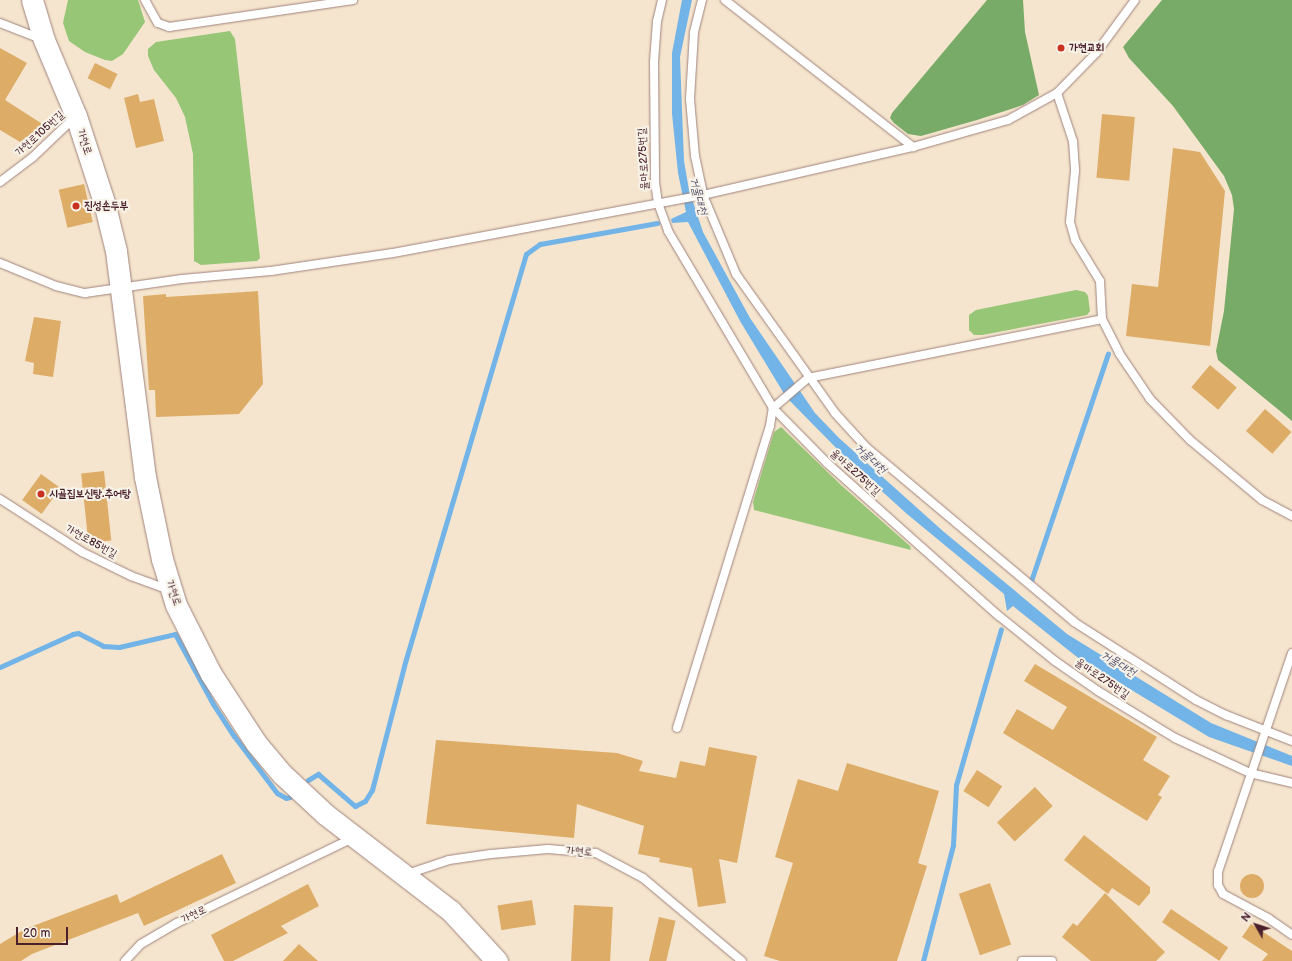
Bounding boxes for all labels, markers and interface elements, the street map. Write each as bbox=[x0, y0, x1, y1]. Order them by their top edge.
place label: 가현교회 bbox=[1069, 41, 1104, 55]
marker: 가현교회 bbox=[1056, 43, 1066, 53]
street label: 가현로105번길 bbox=[13, 109, 67, 159]
street label: 가현로 bbox=[74, 127, 94, 157]
street label: 율마로275번길 bbox=[636, 127, 652, 191]
water label: 거물대천 bbox=[686, 175, 710, 217]
place label: 진성손두부 bbox=[84, 199, 128, 213]
marker: 진성손두부 bbox=[71, 201, 81, 211]
water label: 거물대천 bbox=[851, 441, 889, 477]
street label: 율마로275번길 bbox=[827, 447, 883, 499]
place label: 시골집보신탕.추어탕 bbox=[49, 487, 131, 501]
marker: 시골집보신탕.추어탕 bbox=[36, 489, 46, 499]
street label: 가현로85번길 bbox=[63, 522, 119, 562]
street label: 가현로 bbox=[163, 578, 183, 608]
water label: 거물대천 bbox=[1098, 648, 1138, 680]
street label: 율마로275번길 bbox=[1072, 656, 1132, 702]
street label: 가현로 bbox=[565, 844, 593, 860]
street label: 가현로 bbox=[179, 903, 209, 927]
north arrow bbox=[1236, 905, 1276, 945]
text: N bbox=[1239, 910, 1254, 924]
scale bar bbox=[18, 919, 70, 945]
text: 20 m bbox=[23, 926, 50, 941]

